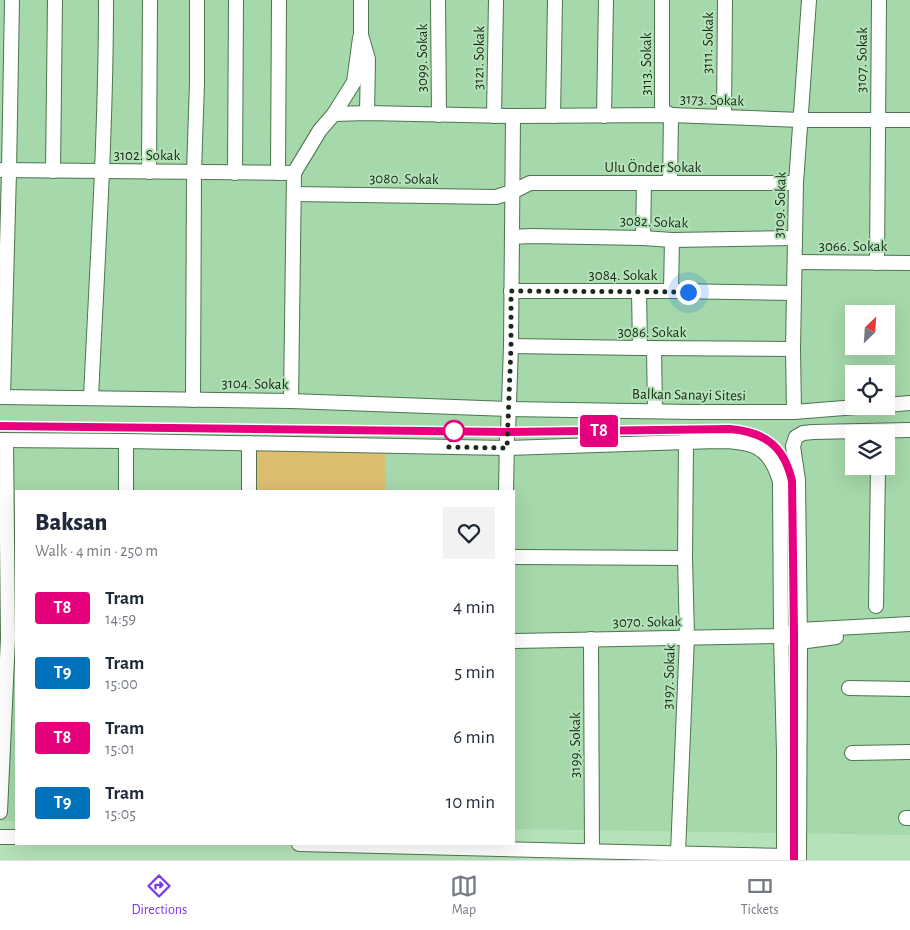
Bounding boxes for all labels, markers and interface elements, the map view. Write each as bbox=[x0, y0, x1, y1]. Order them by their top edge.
street label: 3111. Sokak bbox=[700, 12, 716, 74]
street label: 3099. Sokak bbox=[415, 24, 430, 92]
street label: 3121. Sokak bbox=[471, 26, 487, 90]
street label: 3107. Sokak bbox=[854, 27, 870, 93]
street label: 3113. Sokak bbox=[639, 32, 654, 96]
street label: 3173. Sokak bbox=[680, 91, 744, 109]
street label: 3102. Sokak bbox=[114, 148, 180, 163]
street label: Ulu Önder Sokak bbox=[605, 158, 702, 175]
street label: 3080. Sokak bbox=[369, 171, 439, 187]
street label: 3109. Sokak bbox=[771, 171, 789, 239]
street label: 3082. Sokak bbox=[620, 213, 689, 231]
street label: 3066. Sokak bbox=[819, 239, 887, 254]
street label: 3084. Sokak bbox=[589, 268, 658, 283]
your location bbox=[676, 280, 701, 305]
north arrow bbox=[845, 305, 895, 355]
map controls bbox=[845, 305, 895, 475]
street label: 3086. Sokak bbox=[618, 325, 686, 340]
button: locate bbox=[845, 365, 895, 415]
street label: 3104. Sokak bbox=[221, 376, 289, 392]
street label: Balkan Sanayi Sitesi bbox=[632, 387, 746, 403]
line badge: T8 bbox=[576, 415, 622, 447]
unlabelled marker bbox=[443, 420, 465, 442]
text: T8 bbox=[590, 422, 608, 440]
button: layers bbox=[845, 425, 895, 475]
button: heart bbox=[443, 507, 495, 559]
text: Baksan bbox=[35, 511, 107, 535]
text: Walk · 4 min · 250 m bbox=[35, 543, 158, 559]
text: Tram bbox=[105, 589, 144, 608]
text: 4 min bbox=[453, 598, 495, 617]
text: T8 bbox=[54, 599, 71, 617]
text: 14:59 bbox=[105, 611, 136, 627]
street label: 3070. Sokak bbox=[613, 614, 682, 630]
street label: 3197. Sokak bbox=[660, 644, 678, 710]
text: Tram bbox=[105, 654, 144, 673]
text: 5 min bbox=[454, 663, 495, 682]
text: T9 bbox=[54, 664, 71, 682]
text: 15:00 bbox=[105, 676, 138, 692]
street label: 3199. Sokak bbox=[568, 712, 583, 778]
text: Tram bbox=[105, 719, 144, 738]
text: 6 min bbox=[453, 728, 495, 747]
text: T8 bbox=[54, 729, 71, 747]
text: 15:01 bbox=[105, 741, 135, 757]
text: Tram bbox=[105, 784, 144, 803]
text: 10 min bbox=[446, 793, 495, 812]
text: T9 bbox=[54, 794, 71, 812]
text: 15:05 bbox=[105, 806, 136, 822]
tab: Directions bbox=[131, 872, 187, 919]
tab: Map bbox=[450, 872, 478, 919]
tab: Tickets bbox=[741, 872, 779, 919]

